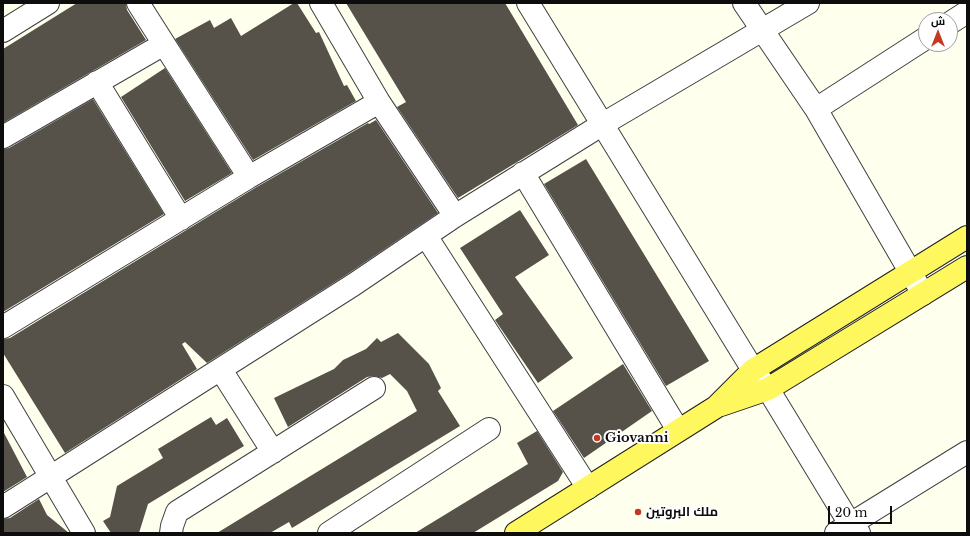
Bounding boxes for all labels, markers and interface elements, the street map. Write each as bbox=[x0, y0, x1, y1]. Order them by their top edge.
north arrow bbox=[918, 12, 958, 52]
text: ش bbox=[931, 14, 945, 28]
place label: Giovanni bbox=[605, 430, 668, 446]
marker: Giovanni bbox=[592, 433, 602, 443]
scale bar bbox=[830, 498, 894, 524]
place label: ملك البروتين bbox=[646, 504, 718, 520]
text: 20 m bbox=[835, 505, 867, 520]
marker: ملك البروتين bbox=[633, 507, 643, 517]

